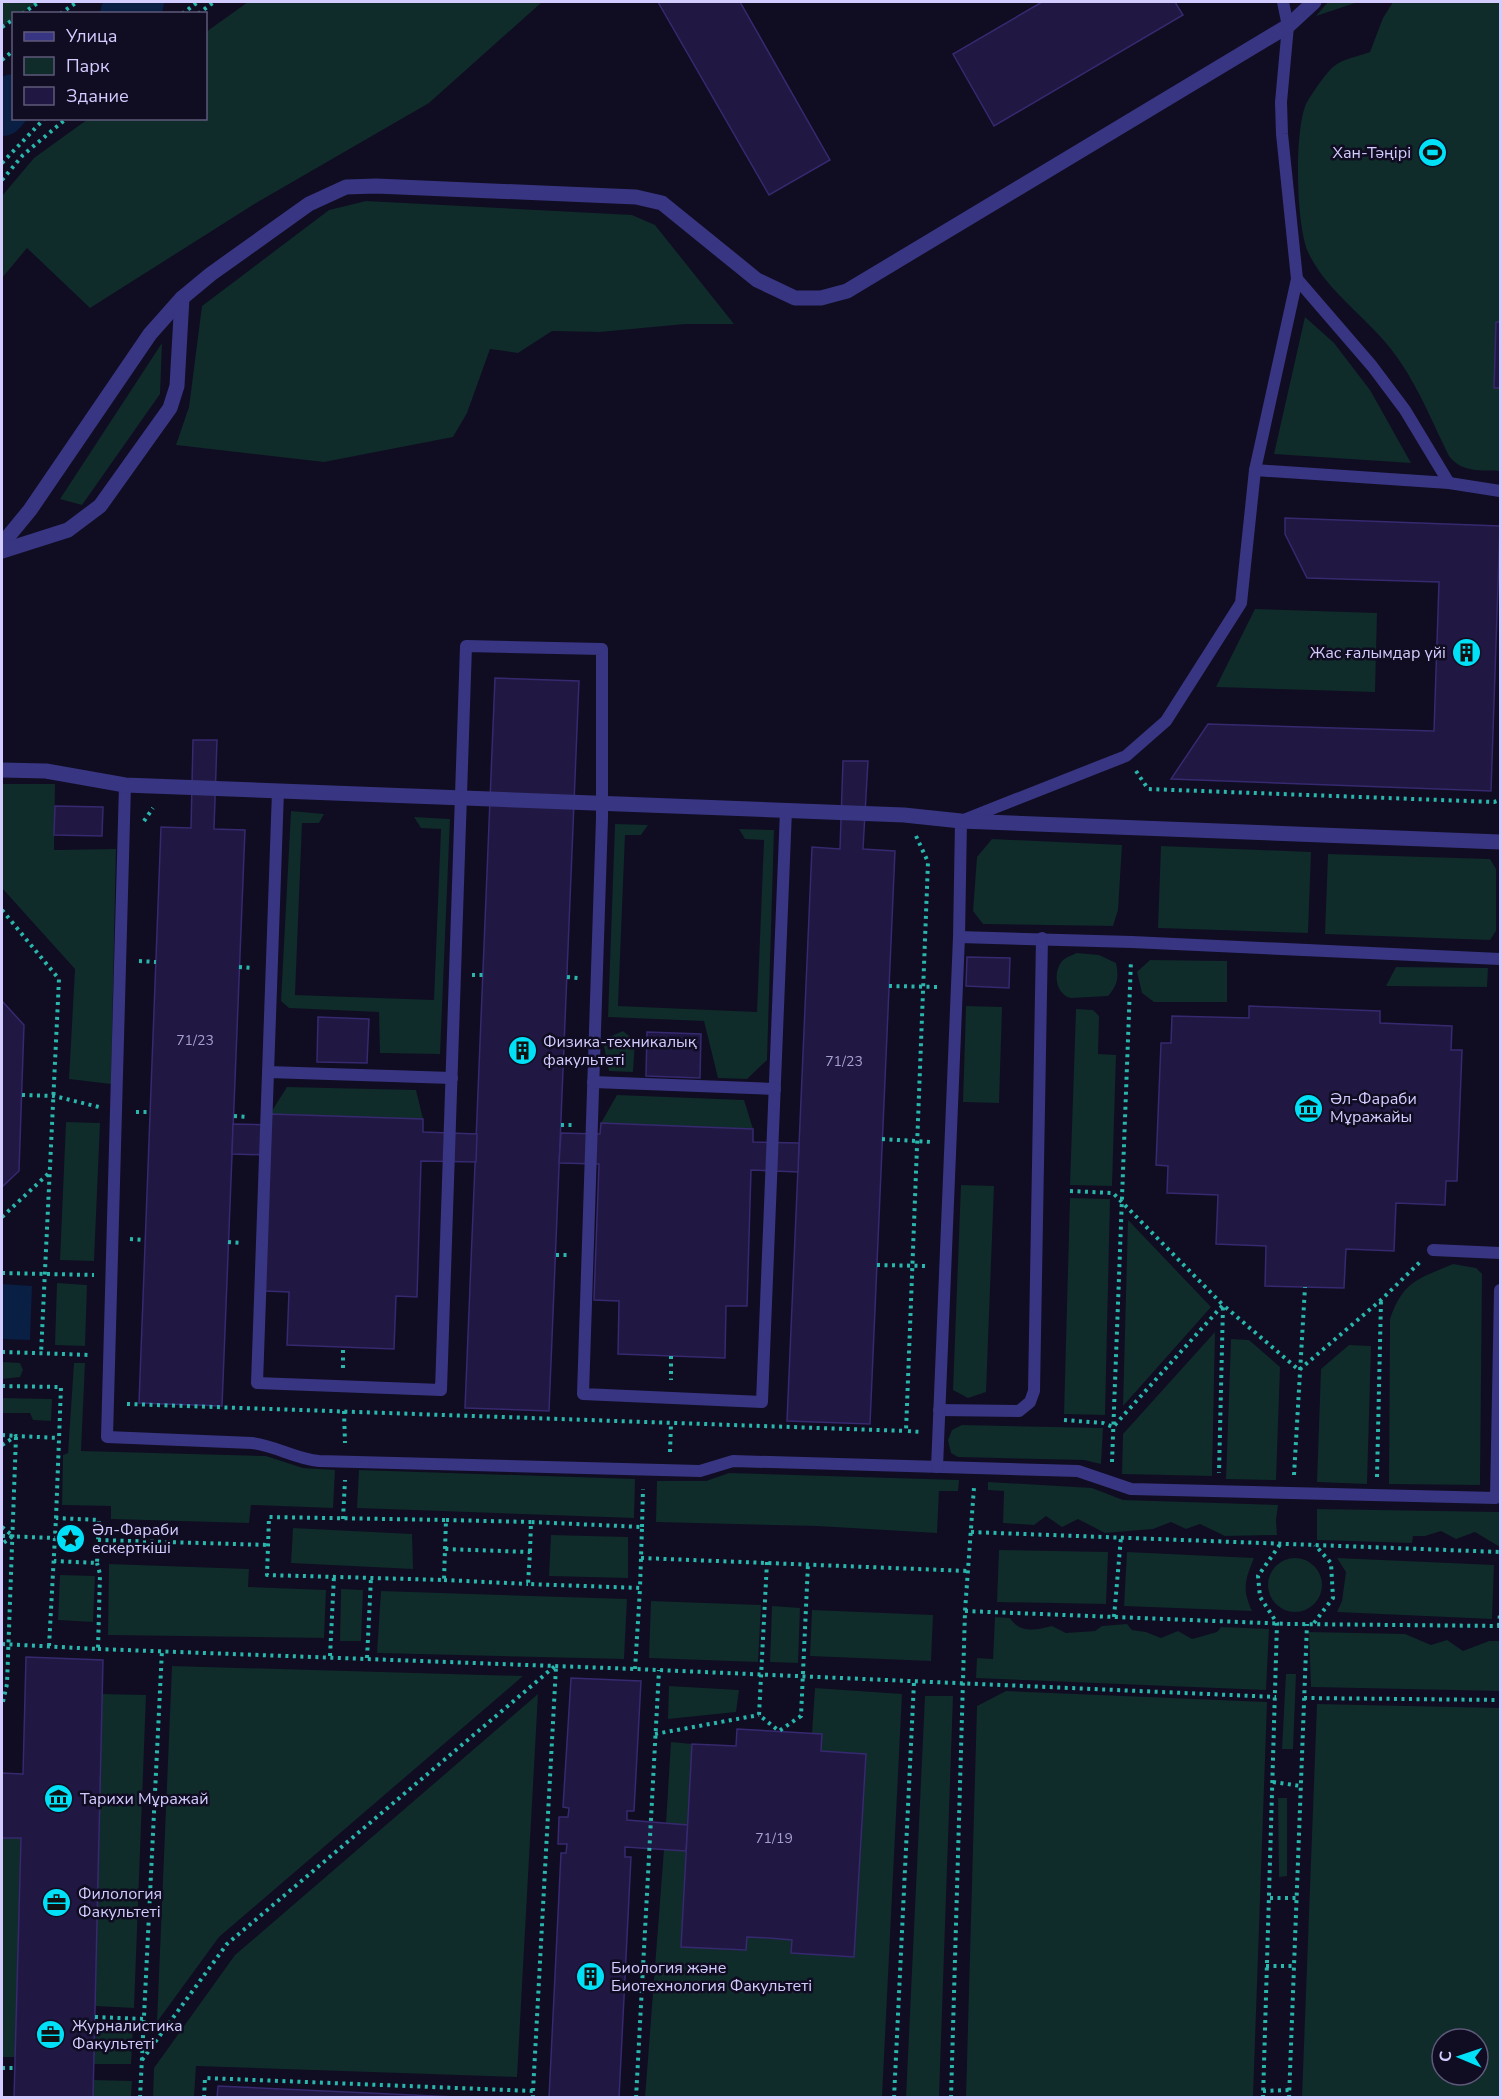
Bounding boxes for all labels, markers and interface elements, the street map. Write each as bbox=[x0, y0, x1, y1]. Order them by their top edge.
legend bbox=[12, 12, 207, 120]
text: Улица bbox=[65, 24, 117, 48]
text: Парк bbox=[66, 54, 110, 78]
text: Здание bbox=[66, 84, 129, 108]
sports icon: Хан-Тәңірі bbox=[1416, 137, 1448, 169]
place label: Хан-Тәңірі bbox=[1333, 142, 1411, 164]
building icon: Жас ғалымдар үйі bbox=[1451, 637, 1483, 669]
place label: Жас ғалымдар үйі bbox=[1310, 642, 1446, 664]
house number: 71/23 bbox=[176, 1031, 214, 1050]
place label: Физика-техникалық факультеті bbox=[543, 1031, 697, 1071]
building icon: Физика-техникалық факультеті bbox=[506, 1035, 538, 1067]
house number: 71/23 bbox=[825, 1052, 863, 1071]
place label: Әл-Фараби Мұражайы bbox=[1330, 1088, 1417, 1128]
museum icon: Әл-Фараби Мұражайы bbox=[1293, 1092, 1325, 1124]
place label: Әл-Фараби ескерткіші bbox=[92, 1519, 179, 1559]
place icon: Әл-Фараби ескерткіші bbox=[55, 1523, 87, 1555]
museum icon: Тарихи Мұражай bbox=[43, 1783, 75, 1815]
place label: Тарихи Мұражай bbox=[80, 1788, 209, 1810]
house number: 71/19 bbox=[755, 1829, 793, 1848]
place label: Филология Факультеті bbox=[78, 1883, 162, 1923]
office icon: Филология Факультеті bbox=[41, 1887, 73, 1919]
place label: Биология және Биотехнология Факультеті bbox=[611, 1957, 812, 1997]
building icon: Биология және Биотехнология Факультеті bbox=[574, 1961, 606, 1993]
place label: Журналистика Факультеті bbox=[72, 2015, 183, 2055]
office icon: Журналистика Факультеті bbox=[35, 2019, 67, 2051]
north arrow bbox=[1430, 2027, 1490, 2087]
text: С bbox=[1435, 2051, 1457, 2062]

